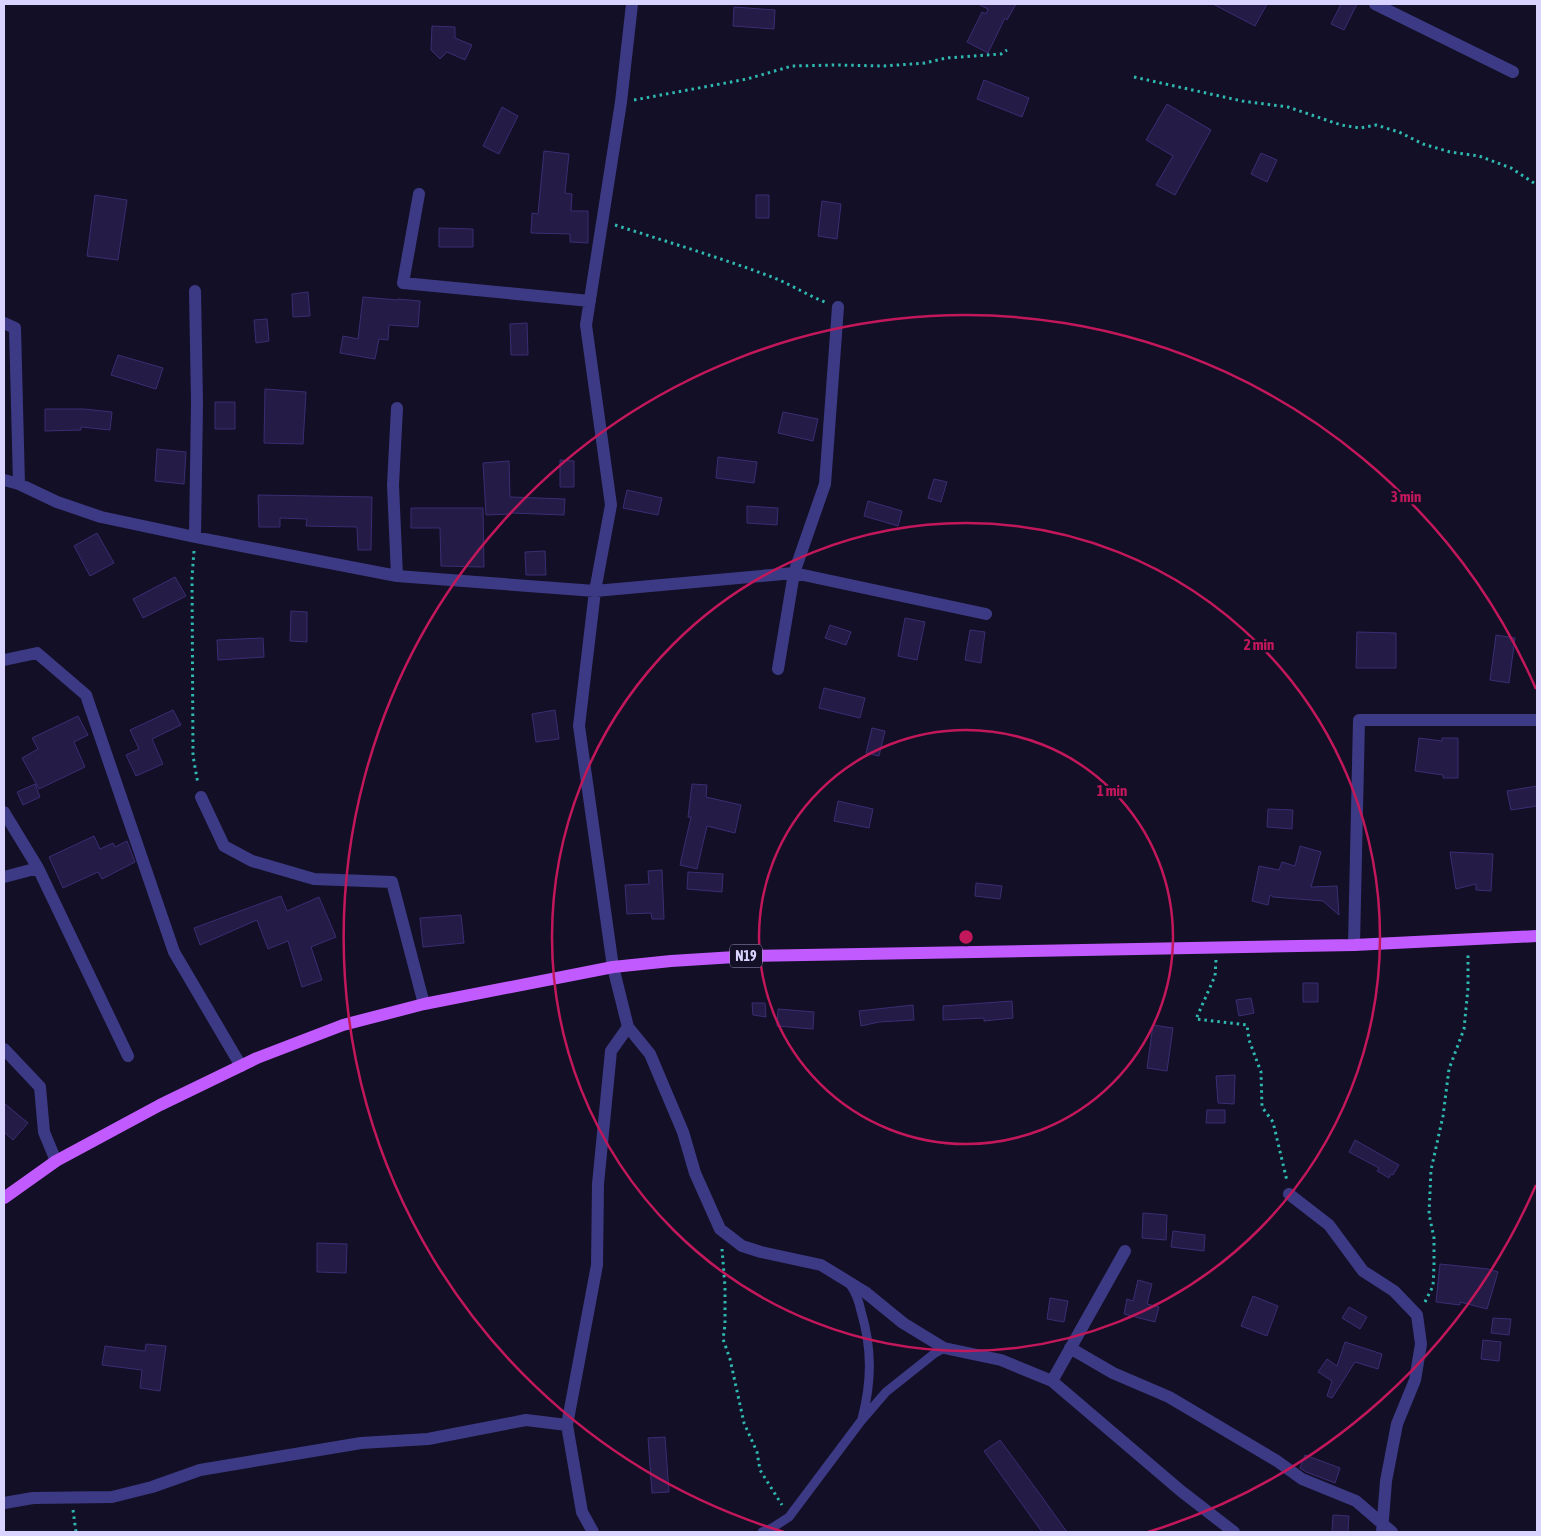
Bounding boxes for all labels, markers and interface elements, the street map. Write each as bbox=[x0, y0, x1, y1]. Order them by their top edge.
text: 3 min bbox=[1391, 488, 1421, 505]
text: 2 min bbox=[1244, 636, 1274, 653]
text: 1 min bbox=[1097, 782, 1127, 799]
centre of rings bbox=[957, 928, 975, 946]
road number: N19 bbox=[730, 944, 762, 968]

